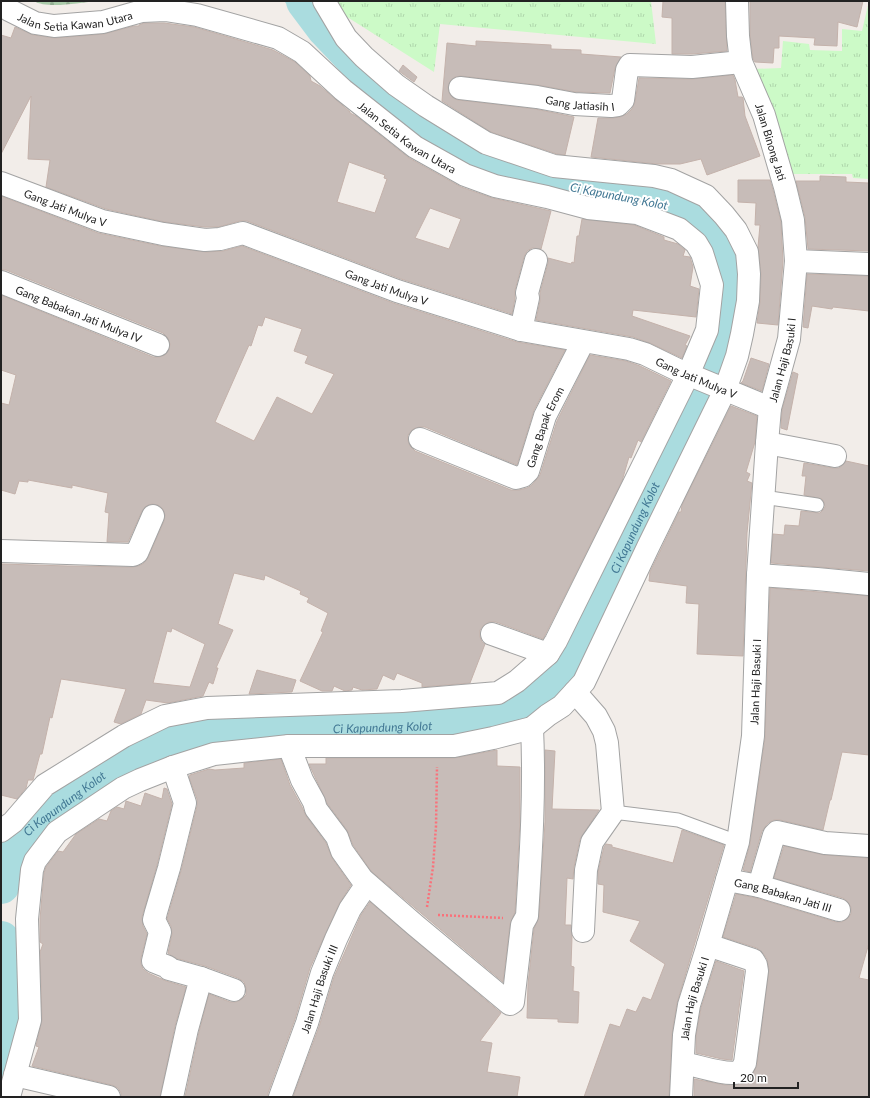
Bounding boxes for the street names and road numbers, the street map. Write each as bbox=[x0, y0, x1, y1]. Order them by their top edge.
street label: Jalan Setia Kawan Utara bbox=[16, 8, 134, 33]
street label: Gang Jatiasih I bbox=[544, 92, 615, 113]
street label: Jalan Setia Kawan Utara bbox=[356, 99, 459, 175]
street label: Jalan Binong Jati bbox=[753, 102, 789, 182]
street label: Gang Jati Mulya V bbox=[23, 186, 108, 228]
street label: Gang Jati Mulya V bbox=[344, 266, 430, 307]
street label: Gang Babakan Jati Mulya IV bbox=[14, 282, 144, 345]
street label: Jalan Haji Basuki I bbox=[765, 317, 797, 403]
street label: Gang Jati Mulya V bbox=[654, 354, 740, 400]
street label: Gang Bapak Erom bbox=[523, 384, 566, 469]
street label: Jalan Haji Basuki I bbox=[747, 638, 763, 725]
street label: Gang Babakan Jati III bbox=[733, 875, 833, 914]
street label: Jalan Haji Basuki III bbox=[297, 943, 340, 1035]
street label: Jalan Haji Basuki I bbox=[677, 955, 710, 1041]

